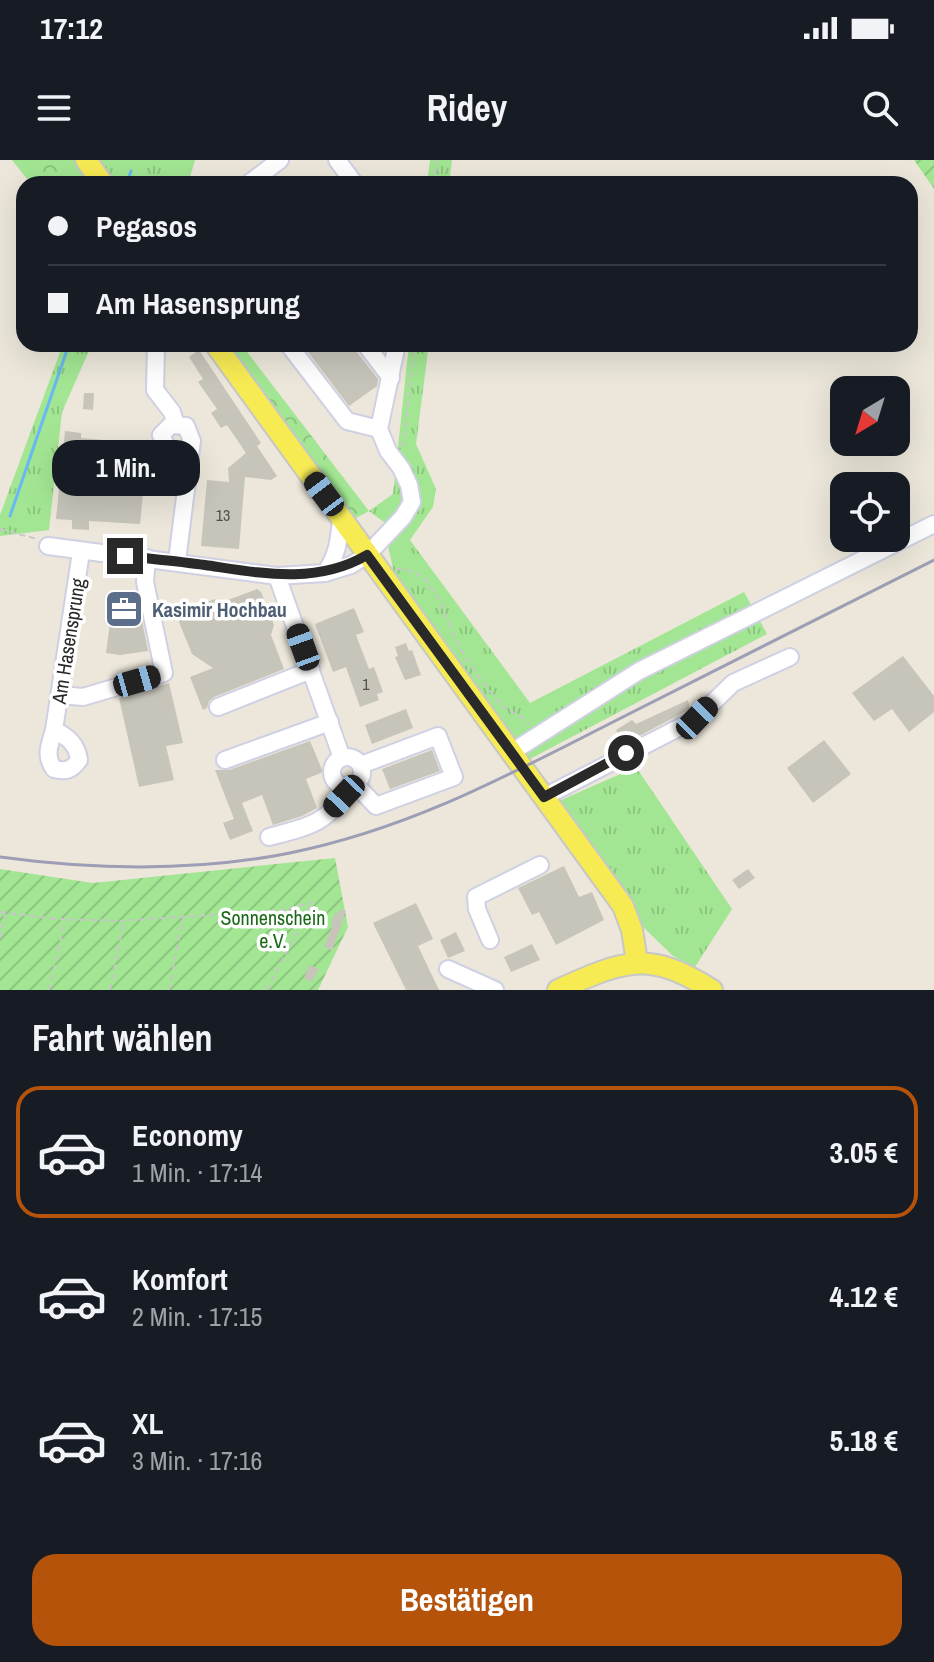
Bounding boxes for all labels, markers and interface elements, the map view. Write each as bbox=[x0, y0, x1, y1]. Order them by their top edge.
text: 17:12 bbox=[40, 8, 103, 48]
text: Ridey bbox=[427, 84, 507, 132]
icon: menu bbox=[32, 86, 76, 130]
icon: search bbox=[858, 86, 902, 130]
text: Pegasos bbox=[96, 206, 197, 246]
text: Am Hasensprung bbox=[96, 283, 300, 323]
north arrow bbox=[830, 376, 910, 456]
map controls bbox=[830, 376, 910, 552]
callout: 1 Min. bbox=[51, 440, 199, 496]
text: 1 Min. bbox=[96, 450, 156, 485]
car bbox=[300, 468, 348, 520]
button: locate bbox=[830, 472, 910, 552]
house number: 13 bbox=[216, 504, 230, 526]
route end bbox=[107, 538, 143, 574]
street label: Am Hasensprung bbox=[45, 576, 91, 707]
office icon: Kasimir Hochbau bbox=[103, 588, 145, 630]
place label: Kasimir Hochbau bbox=[152, 596, 287, 623]
car bbox=[284, 620, 322, 674]
car bbox=[111, 663, 163, 699]
house number: 1 bbox=[362, 673, 370, 695]
car bbox=[672, 692, 722, 744]
route start bbox=[608, 735, 644, 771]
car bbox=[319, 770, 369, 822]
park label: Sonnenschein e.V. bbox=[221, 904, 325, 954]
text: Fahrt wählen bbox=[32, 1014, 213, 1062]
text: Economy bbox=[132, 1115, 243, 1155]
icon: car bbox=[36, 1116, 108, 1188]
text: 3.05 € bbox=[830, 1132, 898, 1172]
text: 1 Min. · 17:14 bbox=[132, 1155, 262, 1190]
text: Komfort bbox=[132, 1259, 228, 1299]
icon: car bbox=[36, 1260, 108, 1332]
text: 4.12 € bbox=[830, 1276, 898, 1316]
text: 2 Min. · 17:15 bbox=[132, 1299, 262, 1334]
text: XL bbox=[132, 1403, 163, 1443]
icon: car bbox=[36, 1404, 108, 1476]
text: 5.18 € bbox=[830, 1420, 898, 1460]
text: 3 Min. · 17:16 bbox=[132, 1443, 262, 1478]
button: Bestätigen bbox=[32, 1554, 902, 1646]

